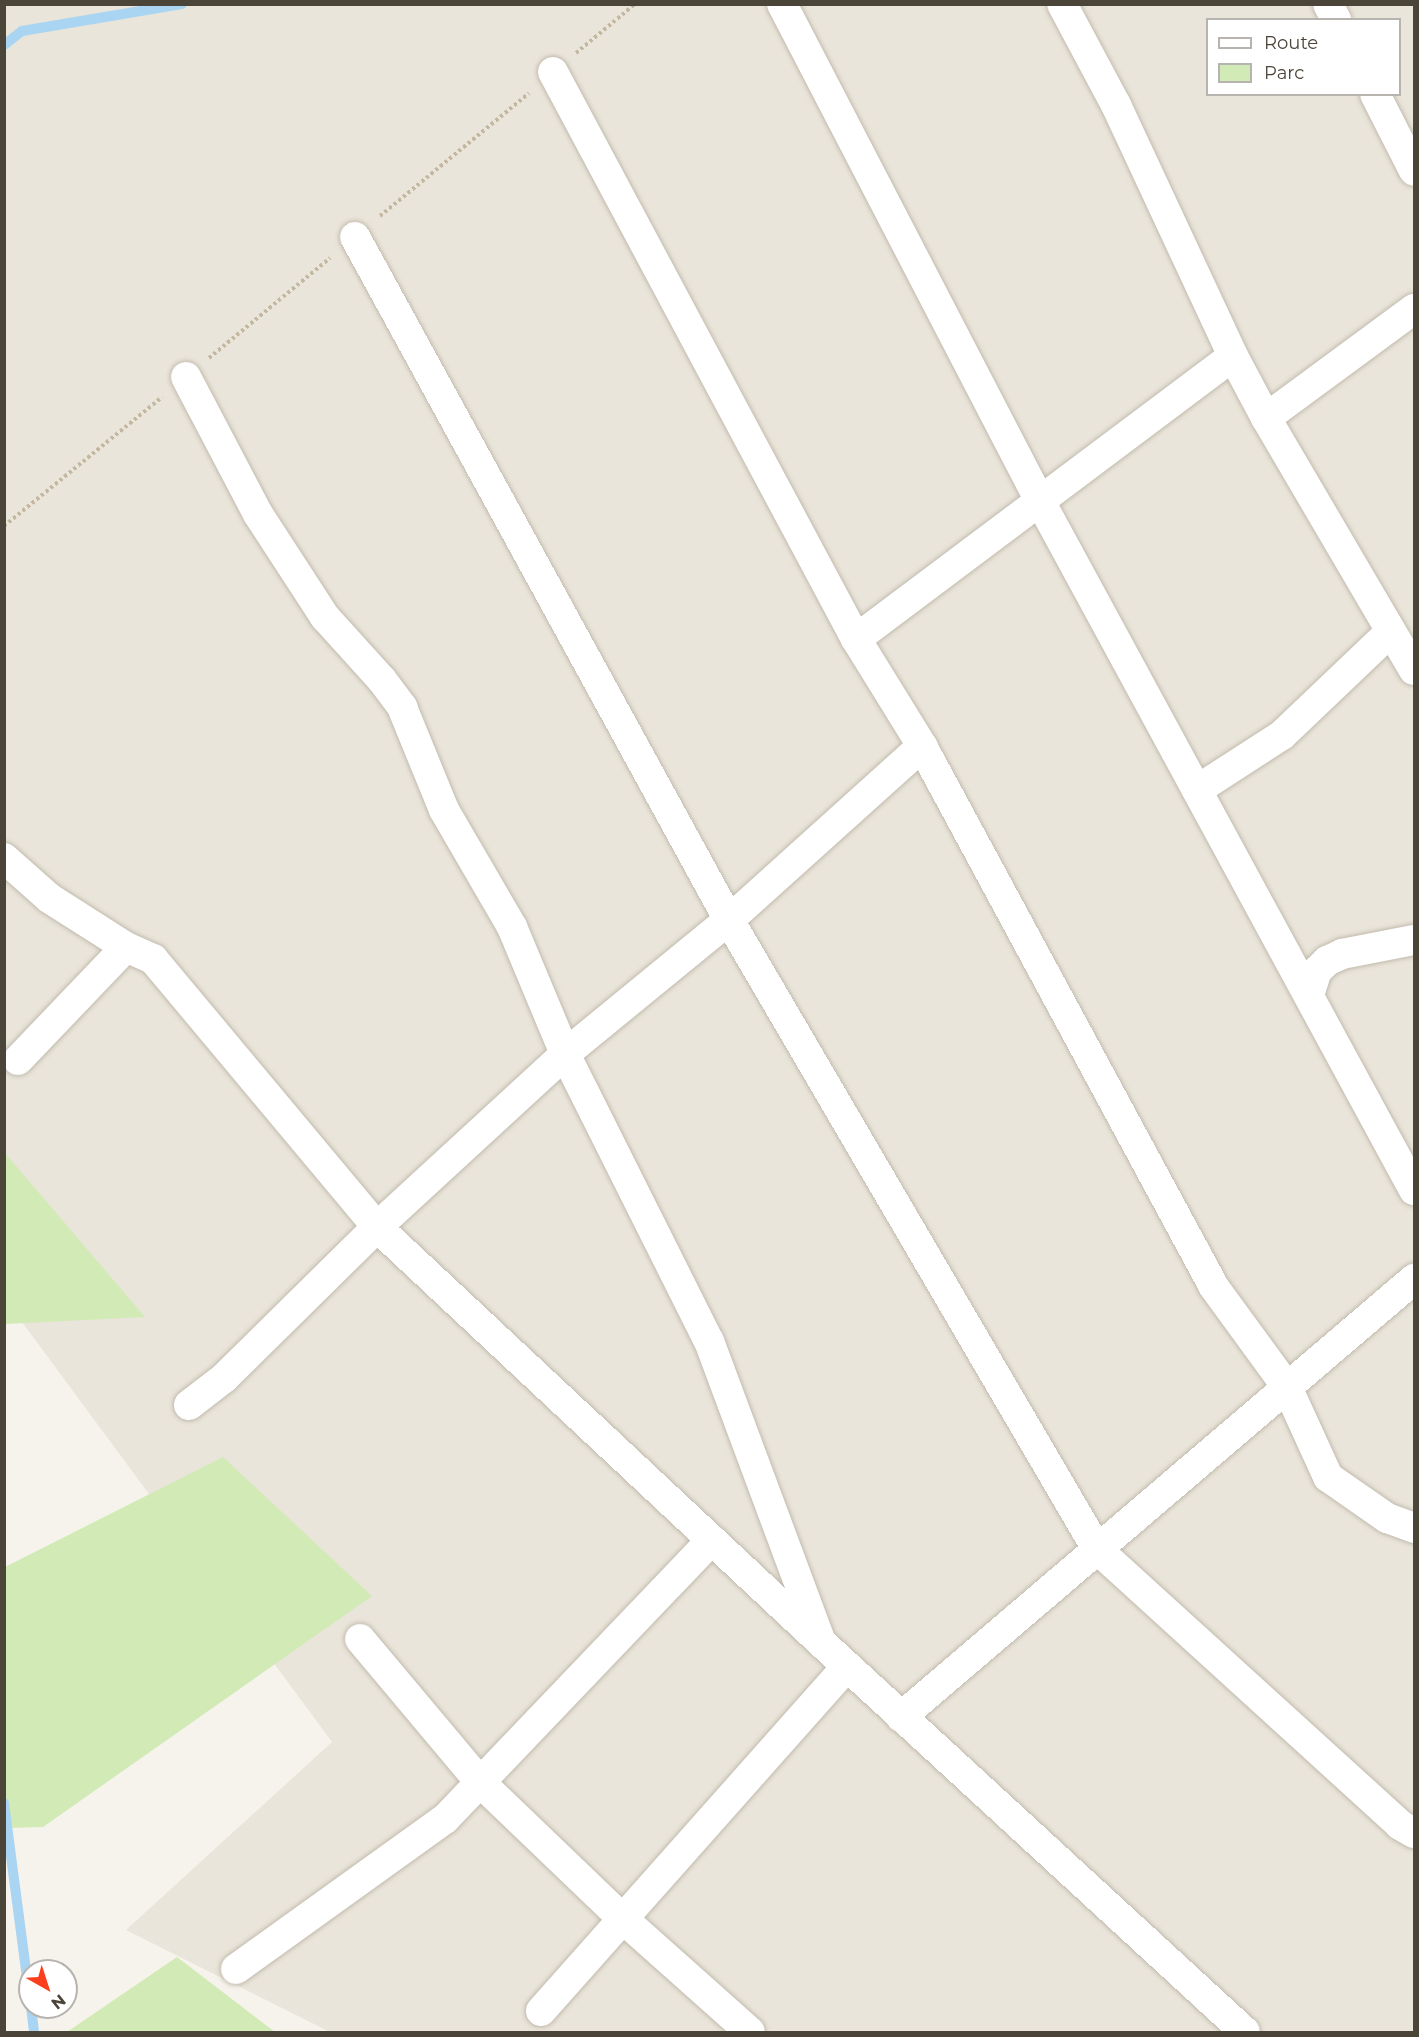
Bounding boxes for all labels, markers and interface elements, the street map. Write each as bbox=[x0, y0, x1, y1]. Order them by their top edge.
legend bbox=[1206, 18, 1401, 96]
text: Route bbox=[1264, 32, 1318, 54]
text: Parc bbox=[1264, 62, 1304, 84]
north arrow bbox=[18, 1959, 78, 2019]
text: N bbox=[47, 1990, 69, 2013]

